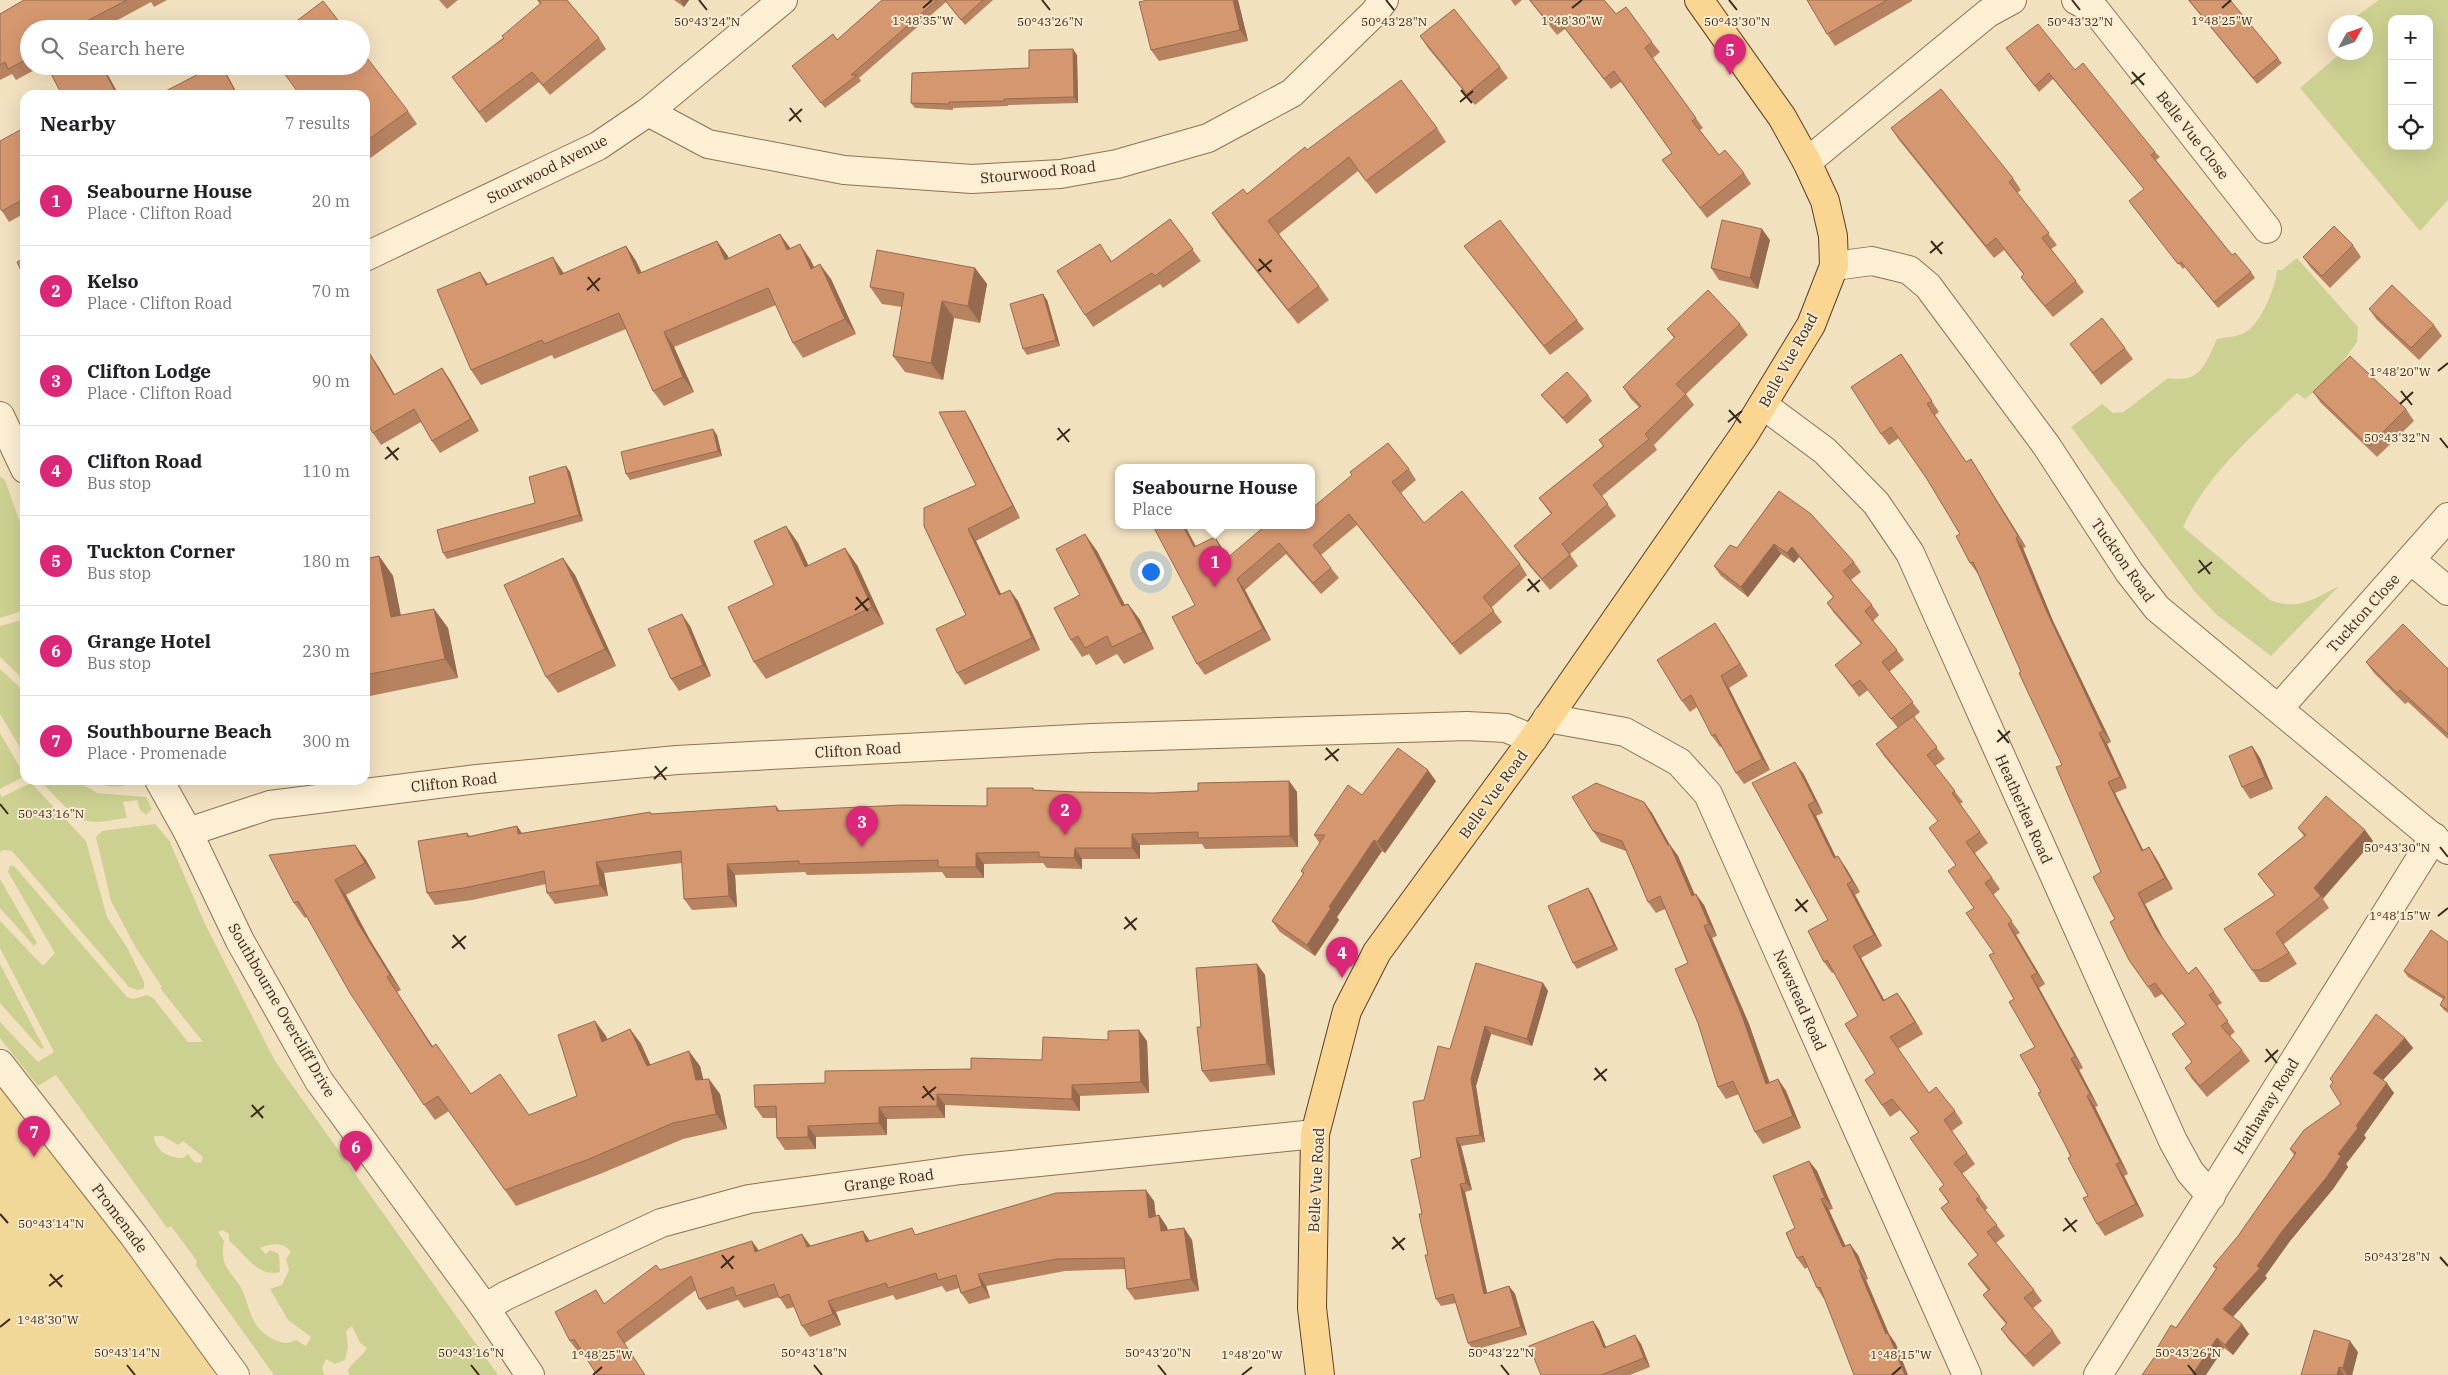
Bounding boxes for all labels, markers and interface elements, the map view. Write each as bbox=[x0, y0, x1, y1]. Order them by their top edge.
text: 1°48'35"W bbox=[892, 13, 954, 28]
text: 1°48'30"W bbox=[1541, 13, 1603, 28]
text: 1°48'25"W bbox=[2191, 13, 2253, 28]
text: 50°43'24"N bbox=[674, 14, 740, 29]
text: 50°43'26"N bbox=[1017, 14, 1083, 29]
text: 50°43'28"N bbox=[1361, 14, 1427, 29]
text: 50°43'30"N bbox=[1704, 14, 1770, 29]
text: 50°43'32"N bbox=[2047, 14, 2113, 29]
north arrow bbox=[2328, 15, 2373, 60]
map controls bbox=[2388, 15, 2433, 150]
button: + bbox=[2388, 15, 2433, 60]
search box bbox=[20, 20, 370, 75]
icon: search bbox=[38, 34, 66, 62]
pin: 5 bbox=[1714, 34, 1746, 75]
text: Search here bbox=[78, 36, 185, 60]
button: − bbox=[2388, 60, 2433, 105]
street label: Belle Vue Close bbox=[2153, 87, 2233, 183]
button: locate bbox=[2388, 105, 2433, 150]
text: Nearby bbox=[40, 109, 116, 137]
text: 7 results bbox=[285, 113, 350, 133]
street label: Stourwood Avenue bbox=[483, 130, 611, 208]
street label: Stourwood Road bbox=[979, 156, 1097, 188]
text: Seabourne House bbox=[87, 179, 252, 203]
text: 1 bbox=[51, 191, 61, 211]
text: 20 m bbox=[312, 191, 350, 211]
text: Place · Clifton Road bbox=[87, 203, 232, 223]
text: Kelso bbox=[87, 269, 139, 293]
text: 2 bbox=[51, 281, 61, 301]
text: 70 m bbox=[312, 281, 350, 301]
text: Place · Clifton Road bbox=[87, 293, 232, 313]
street label: Belle Vue Road bbox=[1754, 310, 1822, 410]
text: Clifton Lodge bbox=[87, 359, 211, 383]
text: 1°48'20"W bbox=[2369, 364, 2431, 379]
text: 3 bbox=[51, 371, 61, 391]
text: 90 m bbox=[312, 371, 350, 391]
text: Place · Clifton Road bbox=[87, 383, 232, 403]
text: 50°43'32"N bbox=[2364, 430, 2430, 445]
text: Clifton Road bbox=[87, 449, 202, 473]
text: 4 bbox=[51, 461, 61, 481]
text: 110 m bbox=[302, 461, 350, 481]
popup bbox=[1115, 464, 1315, 529]
text: Bus stop bbox=[87, 473, 151, 493]
text: Seabourne House bbox=[1132, 475, 1298, 499]
text: Place bbox=[1132, 499, 1173, 519]
street label: Tuckton Road bbox=[2087, 515, 2159, 605]
text: Tuckton Corner bbox=[87, 539, 235, 563]
pin: 1 bbox=[1199, 546, 1231, 587]
text: 5 bbox=[51, 551, 61, 571]
text: 180 m bbox=[302, 551, 350, 571]
your location bbox=[1138, 559, 1164, 585]
text: Bus stop bbox=[87, 563, 151, 583]
street label: Tuckton Close bbox=[2322, 569, 2404, 657]
text: Grange Hotel bbox=[87, 629, 211, 653]
text: 6 bbox=[51, 641, 61, 661]
text: 230 m bbox=[302, 641, 350, 661]
text: Bus stop bbox=[87, 653, 151, 673]
text: Southbourne Beach bbox=[87, 719, 272, 743]
text: 7 bbox=[51, 731, 61, 751]
text: 300 m bbox=[302, 731, 350, 751]
street label: Clifton Road bbox=[814, 738, 902, 762]
text: Place · Promenade bbox=[87, 743, 227, 763]
street label: Belle Vue Road bbox=[1454, 746, 1532, 842]
street label: Heatherlea Road bbox=[1991, 751, 2057, 867]
street label: Clifton Road bbox=[410, 768, 498, 796]
pin: 2 bbox=[1049, 794, 1081, 835]
text: 50°43'16"N bbox=[18, 806, 84, 821]
pin: 3 bbox=[846, 806, 878, 847]
text: 50°43'30"N bbox=[2364, 840, 2430, 855]
text: 1°48'15"W bbox=[2369, 908, 2431, 923]
street label: Southbourne Overcliff Drive bbox=[224, 920, 340, 1100]
pin: 4 bbox=[1326, 937, 1358, 978]
street label: Newstead Road bbox=[1769, 947, 1831, 1053]
street label: Hathaway Road bbox=[2229, 1055, 2303, 1157]
pin: 7 bbox=[18, 1116, 50, 1157]
street label: Belle Vue Road bbox=[1304, 1127, 1328, 1233]
pin: 6 bbox=[340, 1131, 372, 1172]
street label: Grange Road bbox=[843, 1164, 935, 1196]
street label: Promenade bbox=[88, 1180, 152, 1256]
text: 50°43'14"N bbox=[18, 1216, 84, 1231]
text: 50°43'28"N bbox=[2364, 1249, 2430, 1264]
text: 1°48'30"W bbox=[17, 1312, 79, 1327]
text: 50°43'14"N bbox=[94, 1345, 160, 1360]
text: 50°43'16"N bbox=[438, 1345, 504, 1360]
text: 50°43'18"N bbox=[781, 1345, 847, 1360]
text: 50°43'20"N bbox=[1125, 1345, 1191, 1360]
text: 50°43'22"N bbox=[1468, 1345, 1534, 1360]
text: 50°43'26"N bbox=[2155, 1345, 2221, 1360]
text: 1°48'25"W bbox=[571, 1347, 633, 1362]
text: 1°48'20"W bbox=[1221, 1347, 1283, 1362]
text: 1°48'15"W bbox=[1870, 1347, 1932, 1362]

